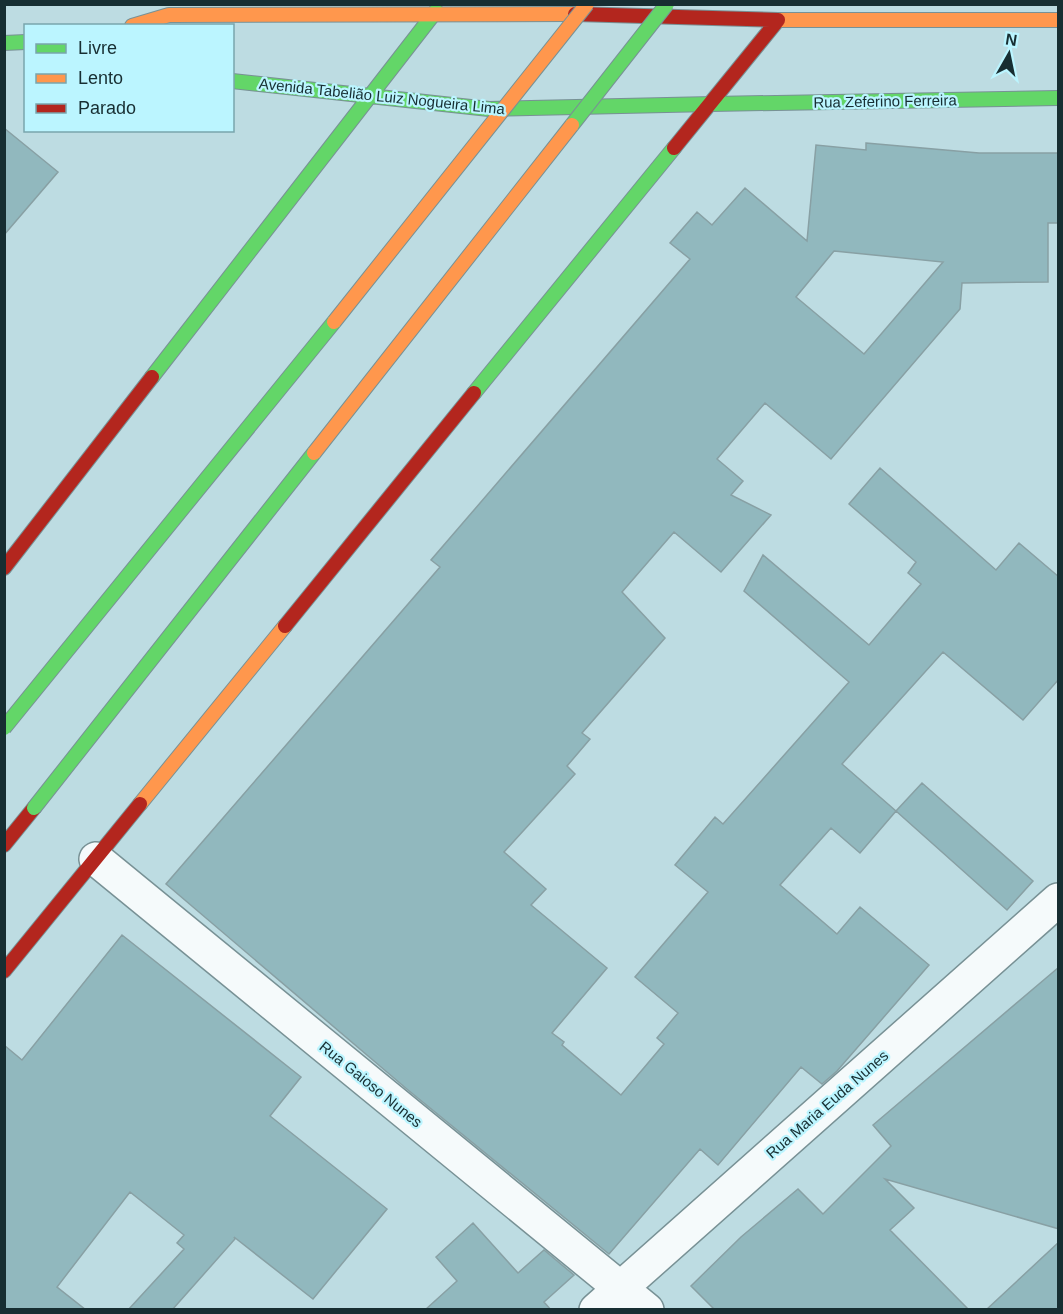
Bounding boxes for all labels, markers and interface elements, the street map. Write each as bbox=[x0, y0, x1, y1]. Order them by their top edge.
legend bbox=[24, 24, 234, 132]
north arrow bbox=[979, 24, 1039, 84]
text: N bbox=[1004, 30, 1018, 49]
text: Livre bbox=[78, 38, 117, 58]
text: Lento bbox=[78, 68, 123, 88]
street label: Avenida Tabelião Luiz Nogueira Lima bbox=[258, 75, 506, 117]
street label: Rua Zeferino Ferreira bbox=[813, 91, 957, 111]
text: Parado bbox=[78, 98, 136, 118]
street label: Rua Gaioso Nunes bbox=[316, 1038, 426, 1130]
street label: Rua Maria Euda Nunes bbox=[763, 1046, 891, 1162]

